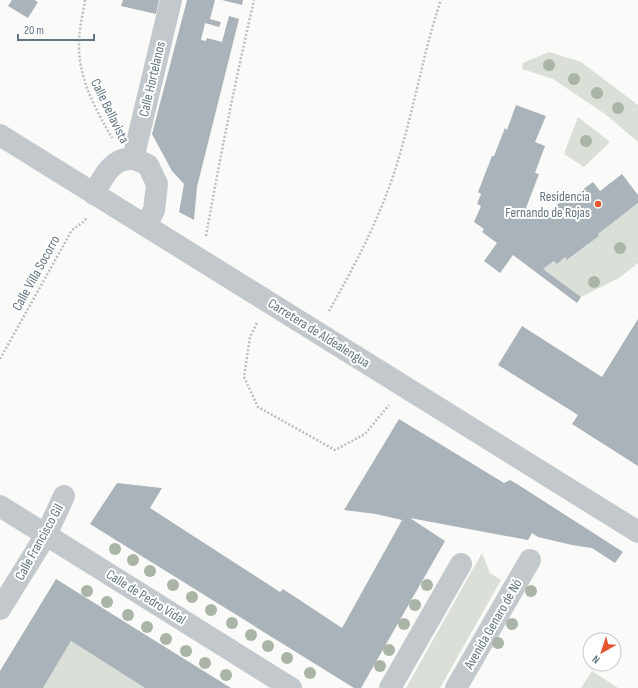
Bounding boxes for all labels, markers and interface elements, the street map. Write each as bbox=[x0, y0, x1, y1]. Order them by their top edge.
scale bar bbox=[18, 16, 94, 42]
text: 20 m bbox=[24, 23, 44, 38]
street label: Calle Hortelanos bbox=[135, 40, 169, 118]
street label: Calle Bellavista bbox=[87, 76, 133, 146]
place label: Residencia Fernando de Rojas bbox=[505, 188, 590, 221]
marker: Residencia Fernando de Rojas bbox=[593, 199, 603, 209]
street label: Calle Villa Socorro bbox=[8, 232, 64, 314]
street label: Carretera de Aldealengua bbox=[265, 295, 373, 371]
street label: Calle Francisco Gil bbox=[11, 501, 67, 583]
street label: Calle de Pedro Vidal bbox=[103, 566, 189, 628]
street label: Avenida Genaro de Nó bbox=[460, 576, 526, 673]
north arrow bbox=[582, 632, 622, 672]
text: N bbox=[590, 652, 602, 666]

